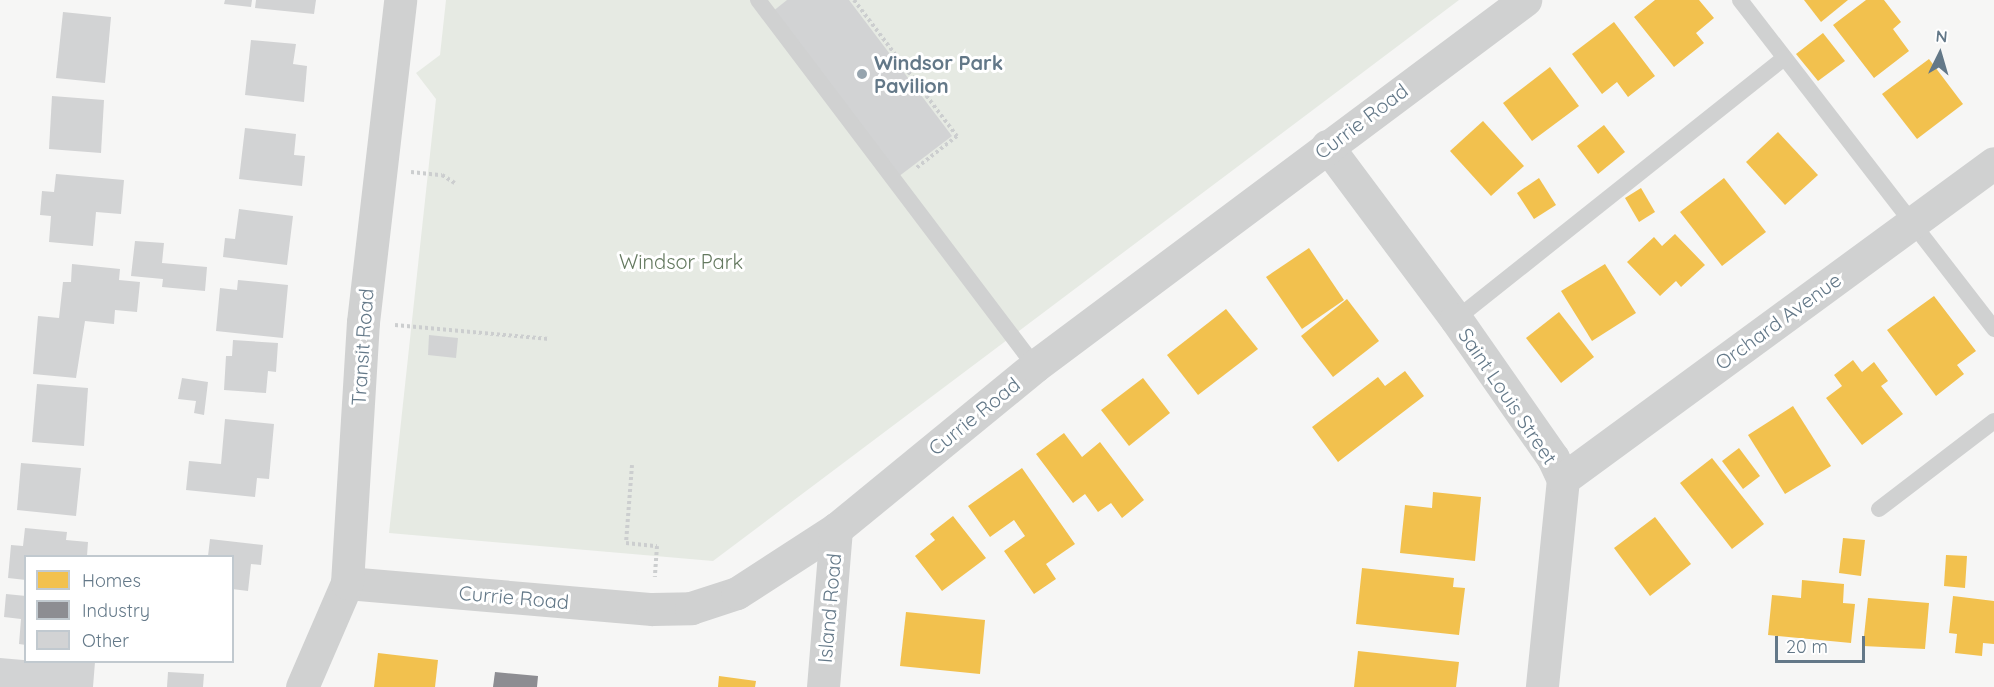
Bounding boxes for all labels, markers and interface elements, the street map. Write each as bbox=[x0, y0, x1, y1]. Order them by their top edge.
north arrow bbox=[1910, 24, 1970, 84]
text: N bbox=[1935, 26, 1948, 47]
place label: Windsor Park Pavilion bbox=[874, 51, 1003, 98]
marker: Windsor Park Pavilion bbox=[855, 67, 869, 81]
street label: Currie Road bbox=[1310, 78, 1412, 164]
park label: Windsor Park bbox=[619, 249, 743, 273]
street label: Orchard Avenue bbox=[1710, 267, 1846, 375]
street label: Transit Road bbox=[346, 288, 378, 406]
street label: Saint Louis Street bbox=[1454, 323, 1562, 469]
street label: Currie Road bbox=[924, 372, 1024, 460]
street label: Island Road bbox=[812, 552, 846, 664]
legend bbox=[24, 555, 234, 663]
text: Homes bbox=[82, 569, 141, 592]
street label: Currie Road bbox=[458, 580, 570, 614]
text: Industry bbox=[82, 599, 150, 622]
scale bar bbox=[1778, 624, 1868, 662]
text: Other bbox=[82, 629, 129, 652]
text: 20 m bbox=[1786, 635, 1828, 658]

